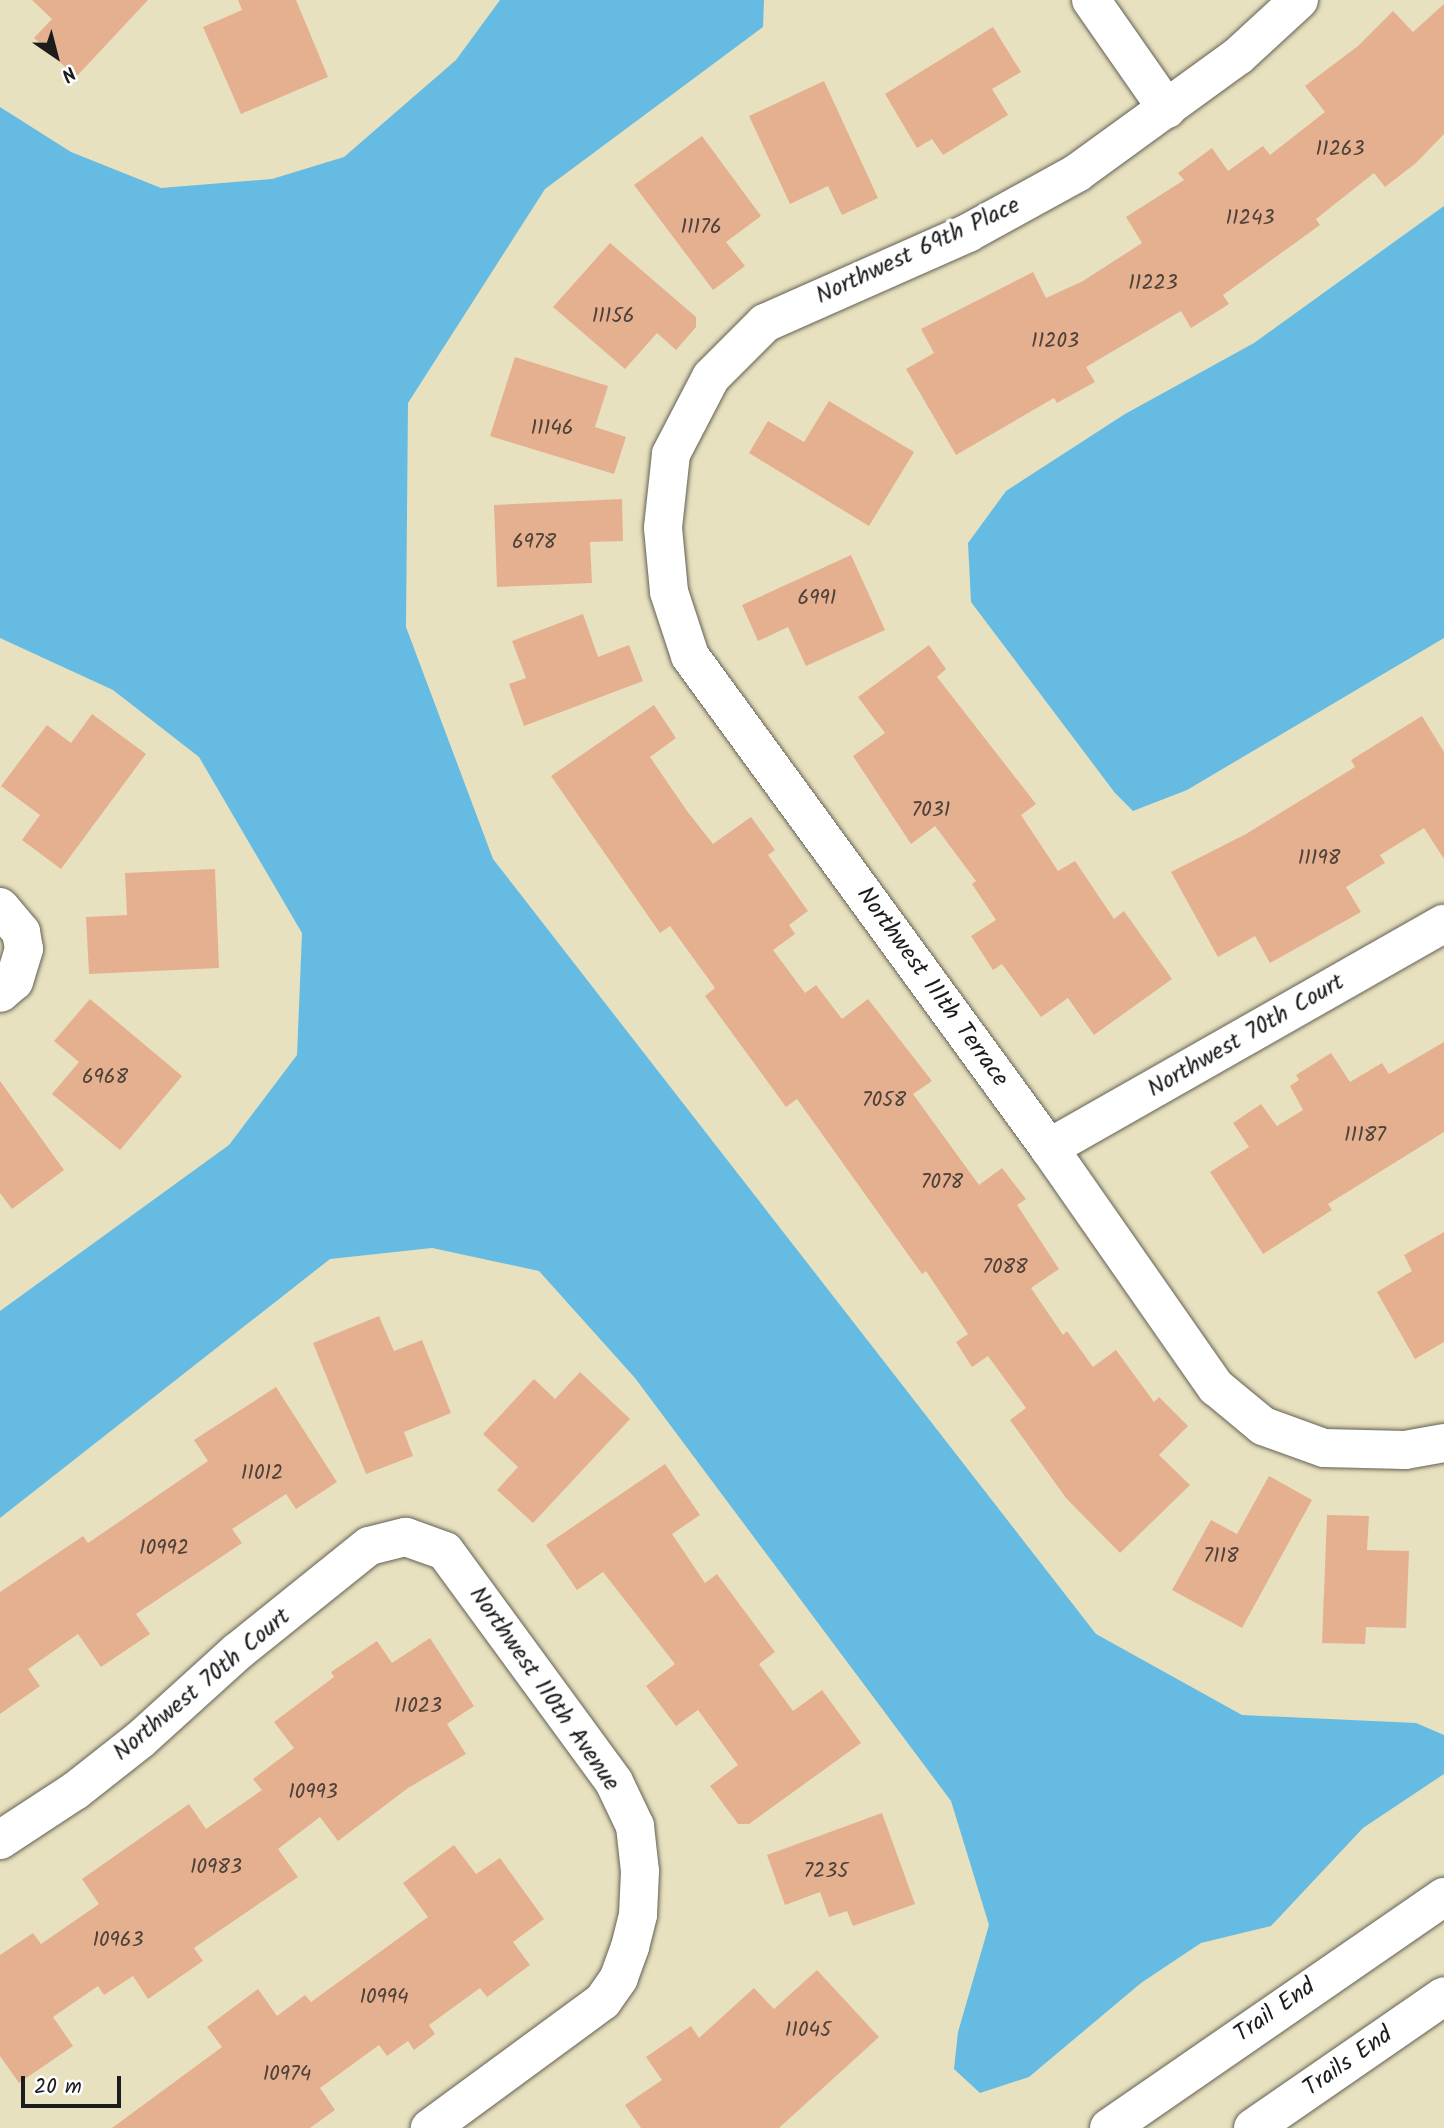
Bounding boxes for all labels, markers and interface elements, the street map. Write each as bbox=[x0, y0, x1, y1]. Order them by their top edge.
north arrow bbox=[21, 21, 91, 91]
text: N bbox=[55, 57, 82, 89]
house number: 11263 bbox=[1315, 137, 1365, 163]
street label: Northwest 69th Place bbox=[811, 191, 1025, 311]
house number: 11243 bbox=[1226, 206, 1274, 232]
house number: 11176 bbox=[680, 215, 722, 241]
house number: 11223 bbox=[1128, 271, 1178, 297]
house number: 11156 bbox=[592, 304, 634, 330]
house number: 11203 bbox=[1031, 329, 1079, 355]
house number: 11146 bbox=[530, 416, 574, 442]
house number: 6978 bbox=[512, 530, 556, 556]
house number: 6991 bbox=[798, 586, 836, 612]
house number: 7031 bbox=[912, 798, 950, 824]
house number: 11198 bbox=[1298, 846, 1340, 872]
street label: Northwest 111th Terrace bbox=[850, 881, 1014, 1093]
street label: Northwest 70th Court bbox=[1143, 968, 1349, 1104]
house number: 6968 bbox=[82, 1065, 128, 1091]
house number: 7058 bbox=[862, 1088, 906, 1114]
house number: 11187 bbox=[1344, 1123, 1386, 1149]
house number: 7078 bbox=[921, 1170, 963, 1196]
house number: 7088 bbox=[982, 1255, 1028, 1281]
house number: 11012 bbox=[241, 1461, 283, 1487]
house number: 10992 bbox=[139, 1536, 189, 1562]
house number: 7118 bbox=[1203, 1544, 1239, 1570]
street label: Northwest 110th Avenue bbox=[463, 1581, 625, 1797]
street label: Northwest 70th Court bbox=[108, 1603, 296, 1767]
house number: 11023 bbox=[394, 1694, 442, 1720]
house number: 10993 bbox=[288, 1780, 338, 1806]
house number: 10983 bbox=[190, 1855, 242, 1881]
house number: 7235 bbox=[803, 1859, 849, 1885]
house number: 10963 bbox=[92, 1928, 144, 1954]
street label: Trail End bbox=[1229, 1973, 1321, 2049]
house number: 10994 bbox=[359, 1985, 409, 2011]
house number: 11045 bbox=[785, 2018, 831, 2044]
street label: Trails End bbox=[1298, 2021, 1398, 2103]
scale bar bbox=[24, 2062, 124, 2106]
house number: 10974 bbox=[263, 2062, 311, 2088]
text: 20 m bbox=[34, 2071, 82, 2104]

